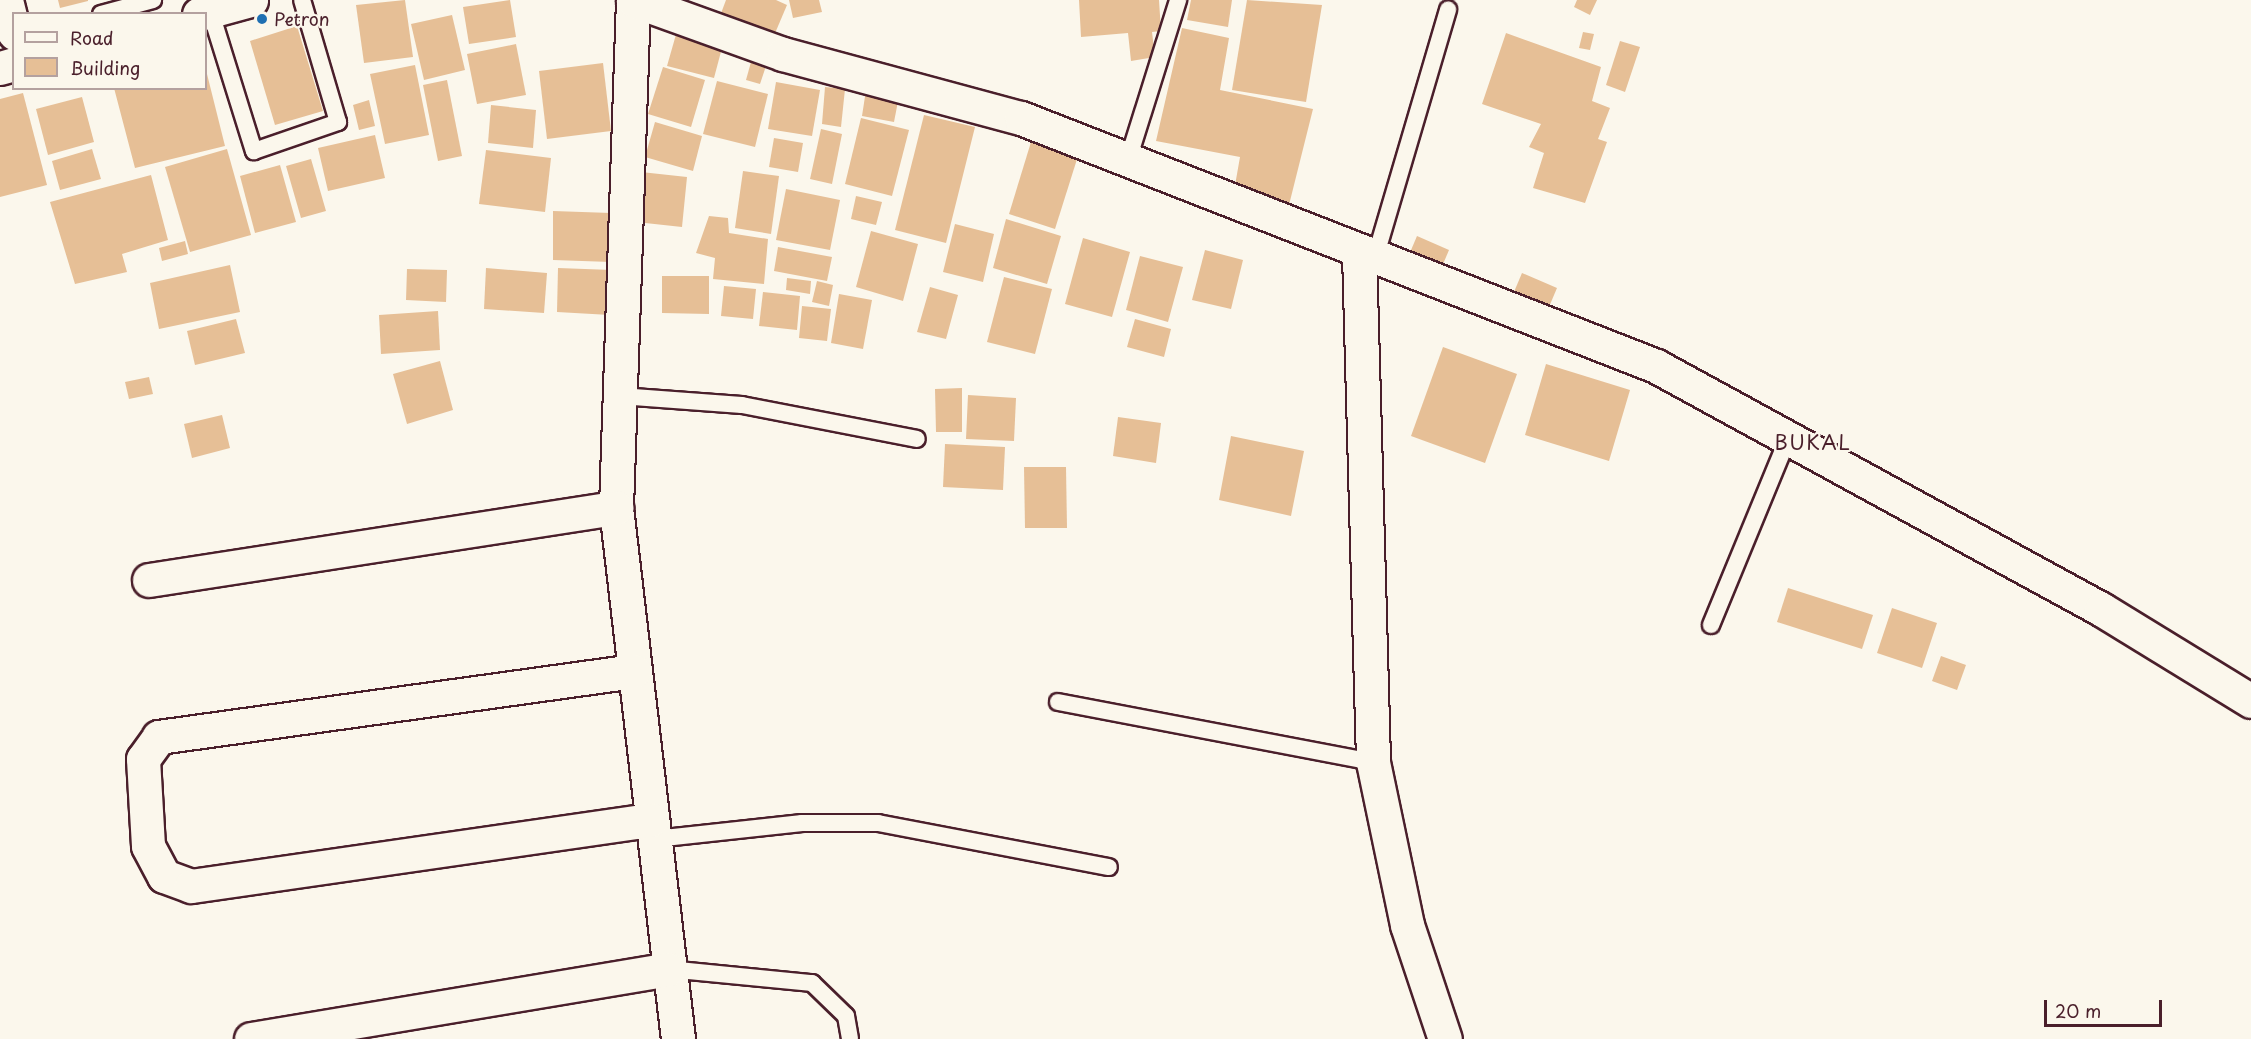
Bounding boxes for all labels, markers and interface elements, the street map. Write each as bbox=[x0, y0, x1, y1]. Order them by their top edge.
place label: Petron bbox=[274, 8, 330, 30]
legend bbox=[12, 12, 207, 90]
marker: Petron bbox=[255, 12, 269, 26]
text: Road bbox=[70, 24, 114, 51]
text: Building bbox=[70, 54, 140, 81]
district label: BUKAL bbox=[1774, 430, 1852, 454]
scale bar bbox=[2047, 988, 2166, 1026]
text: 20 m bbox=[2055, 997, 2101, 1024]

